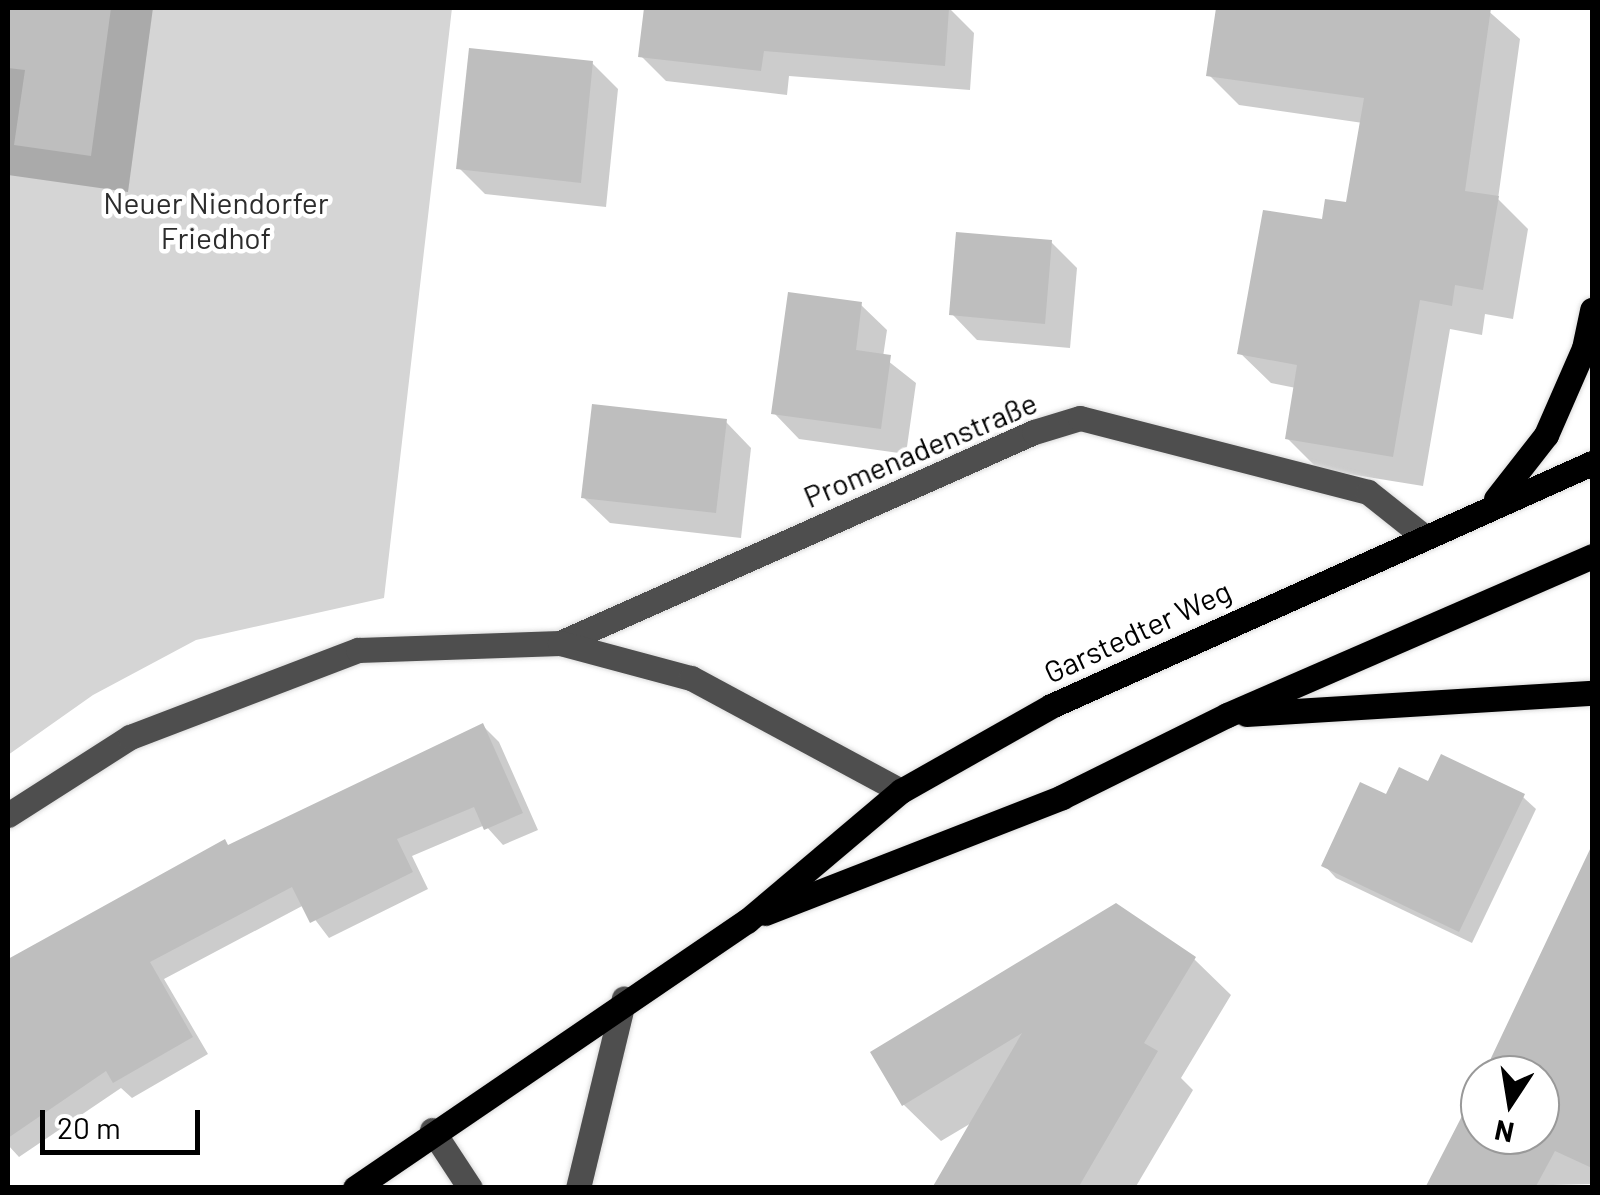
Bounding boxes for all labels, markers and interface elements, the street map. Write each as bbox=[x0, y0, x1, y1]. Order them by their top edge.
park label: Neuer Niendorfer Friedhof bbox=[103, 184, 329, 254]
street label: Promenadenstraße bbox=[798, 384, 1042, 514]
street label: Garstedter Weg bbox=[1038, 572, 1236, 690]
north arrow bbox=[1460, 1055, 1560, 1155]
scale bar bbox=[45, 1090, 205, 1152]
text: 20 m bbox=[57, 1109, 121, 1145]
text: N bbox=[1492, 1114, 1517, 1151]

